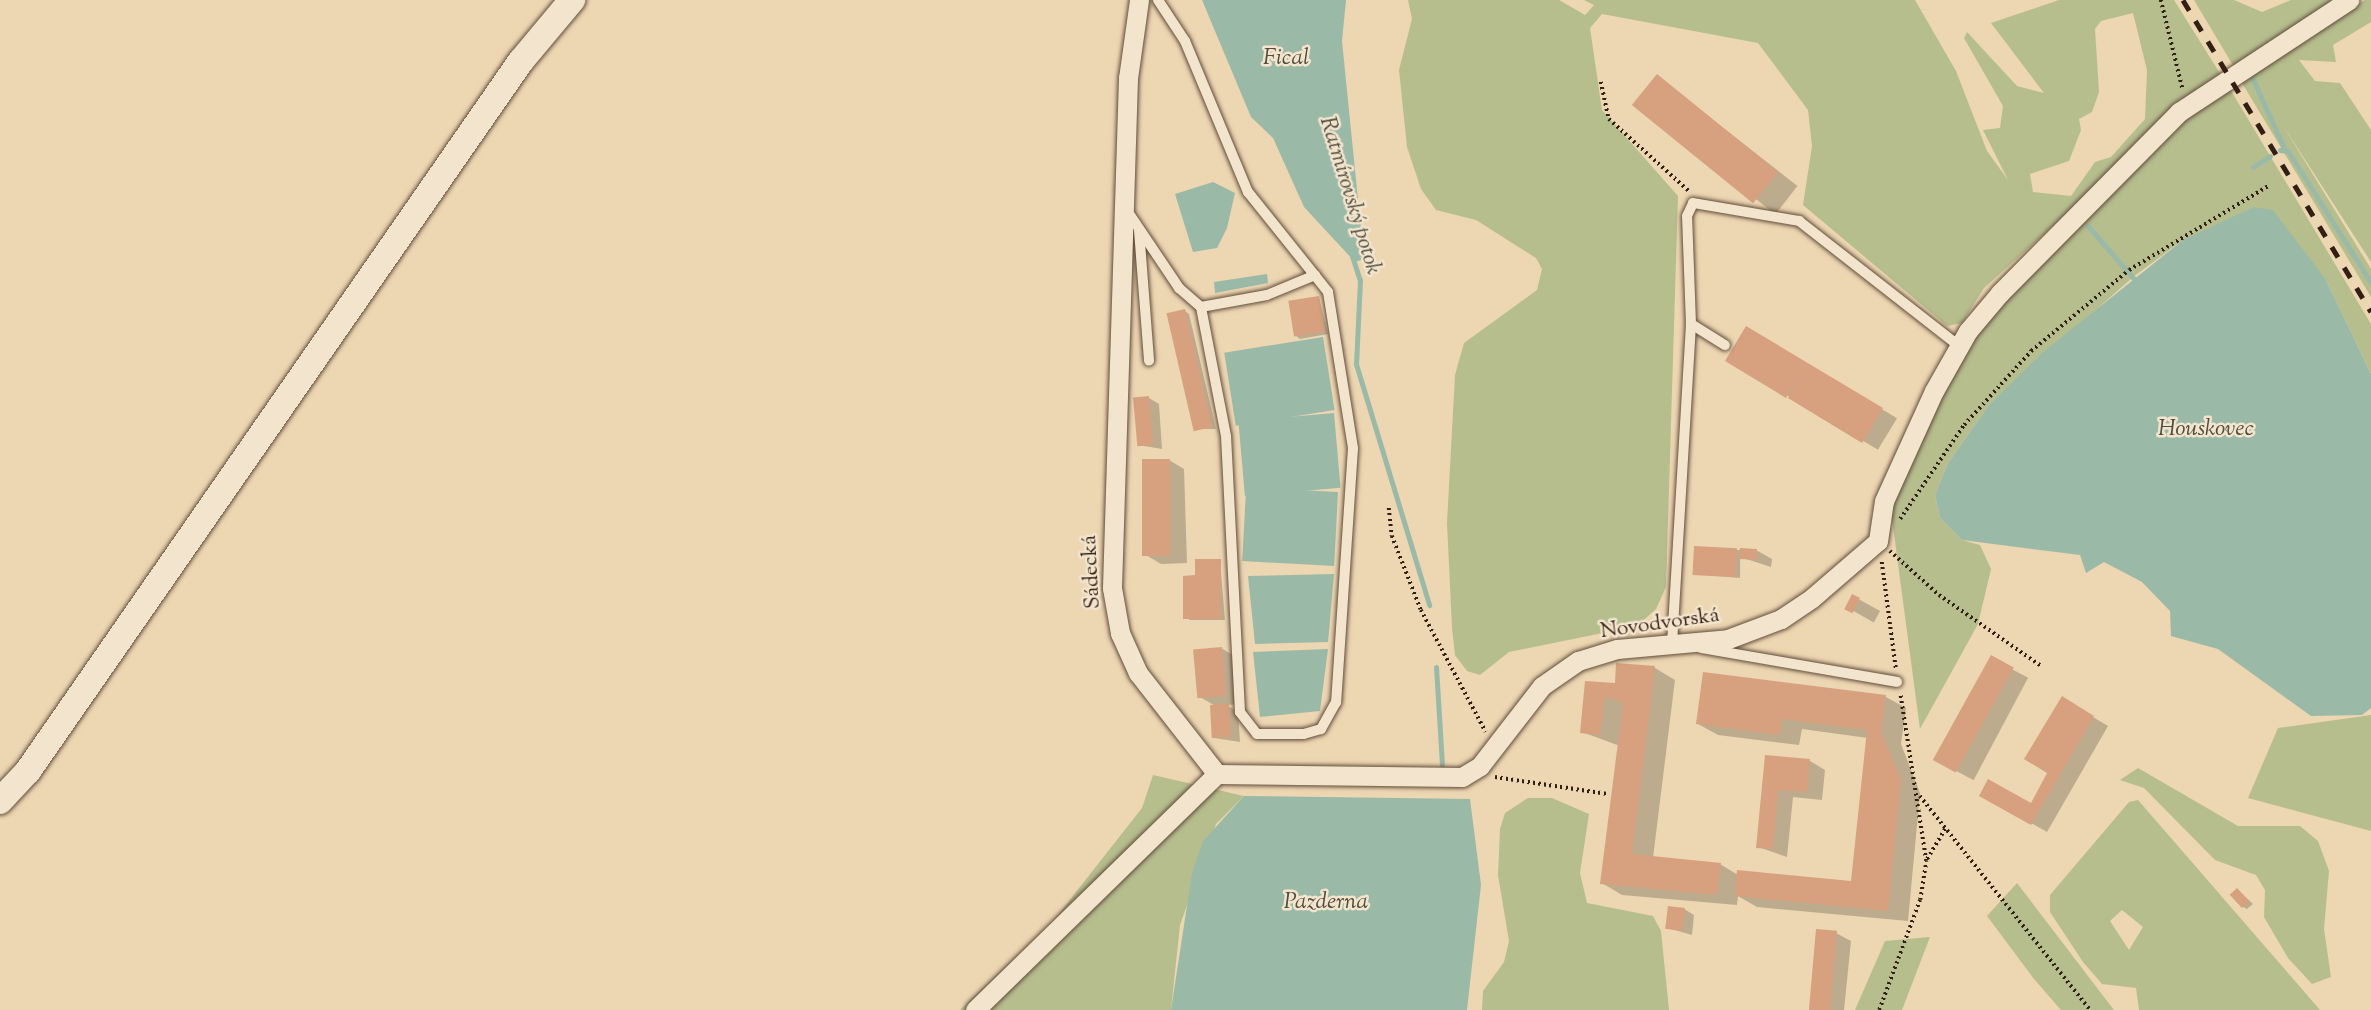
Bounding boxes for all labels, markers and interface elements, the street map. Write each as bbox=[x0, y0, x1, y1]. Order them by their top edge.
water label: Fical bbox=[1263, 45, 1309, 73]
water label: Ratmírovský potok bbox=[1312, 114, 1386, 278]
water label: Houskovec bbox=[2158, 416, 2254, 444]
street label: Sádecká bbox=[1077, 534, 1107, 610]
street label: Novodvorská bbox=[1599, 603, 1721, 645]
water label: Pazderna bbox=[1284, 889, 1368, 917]

